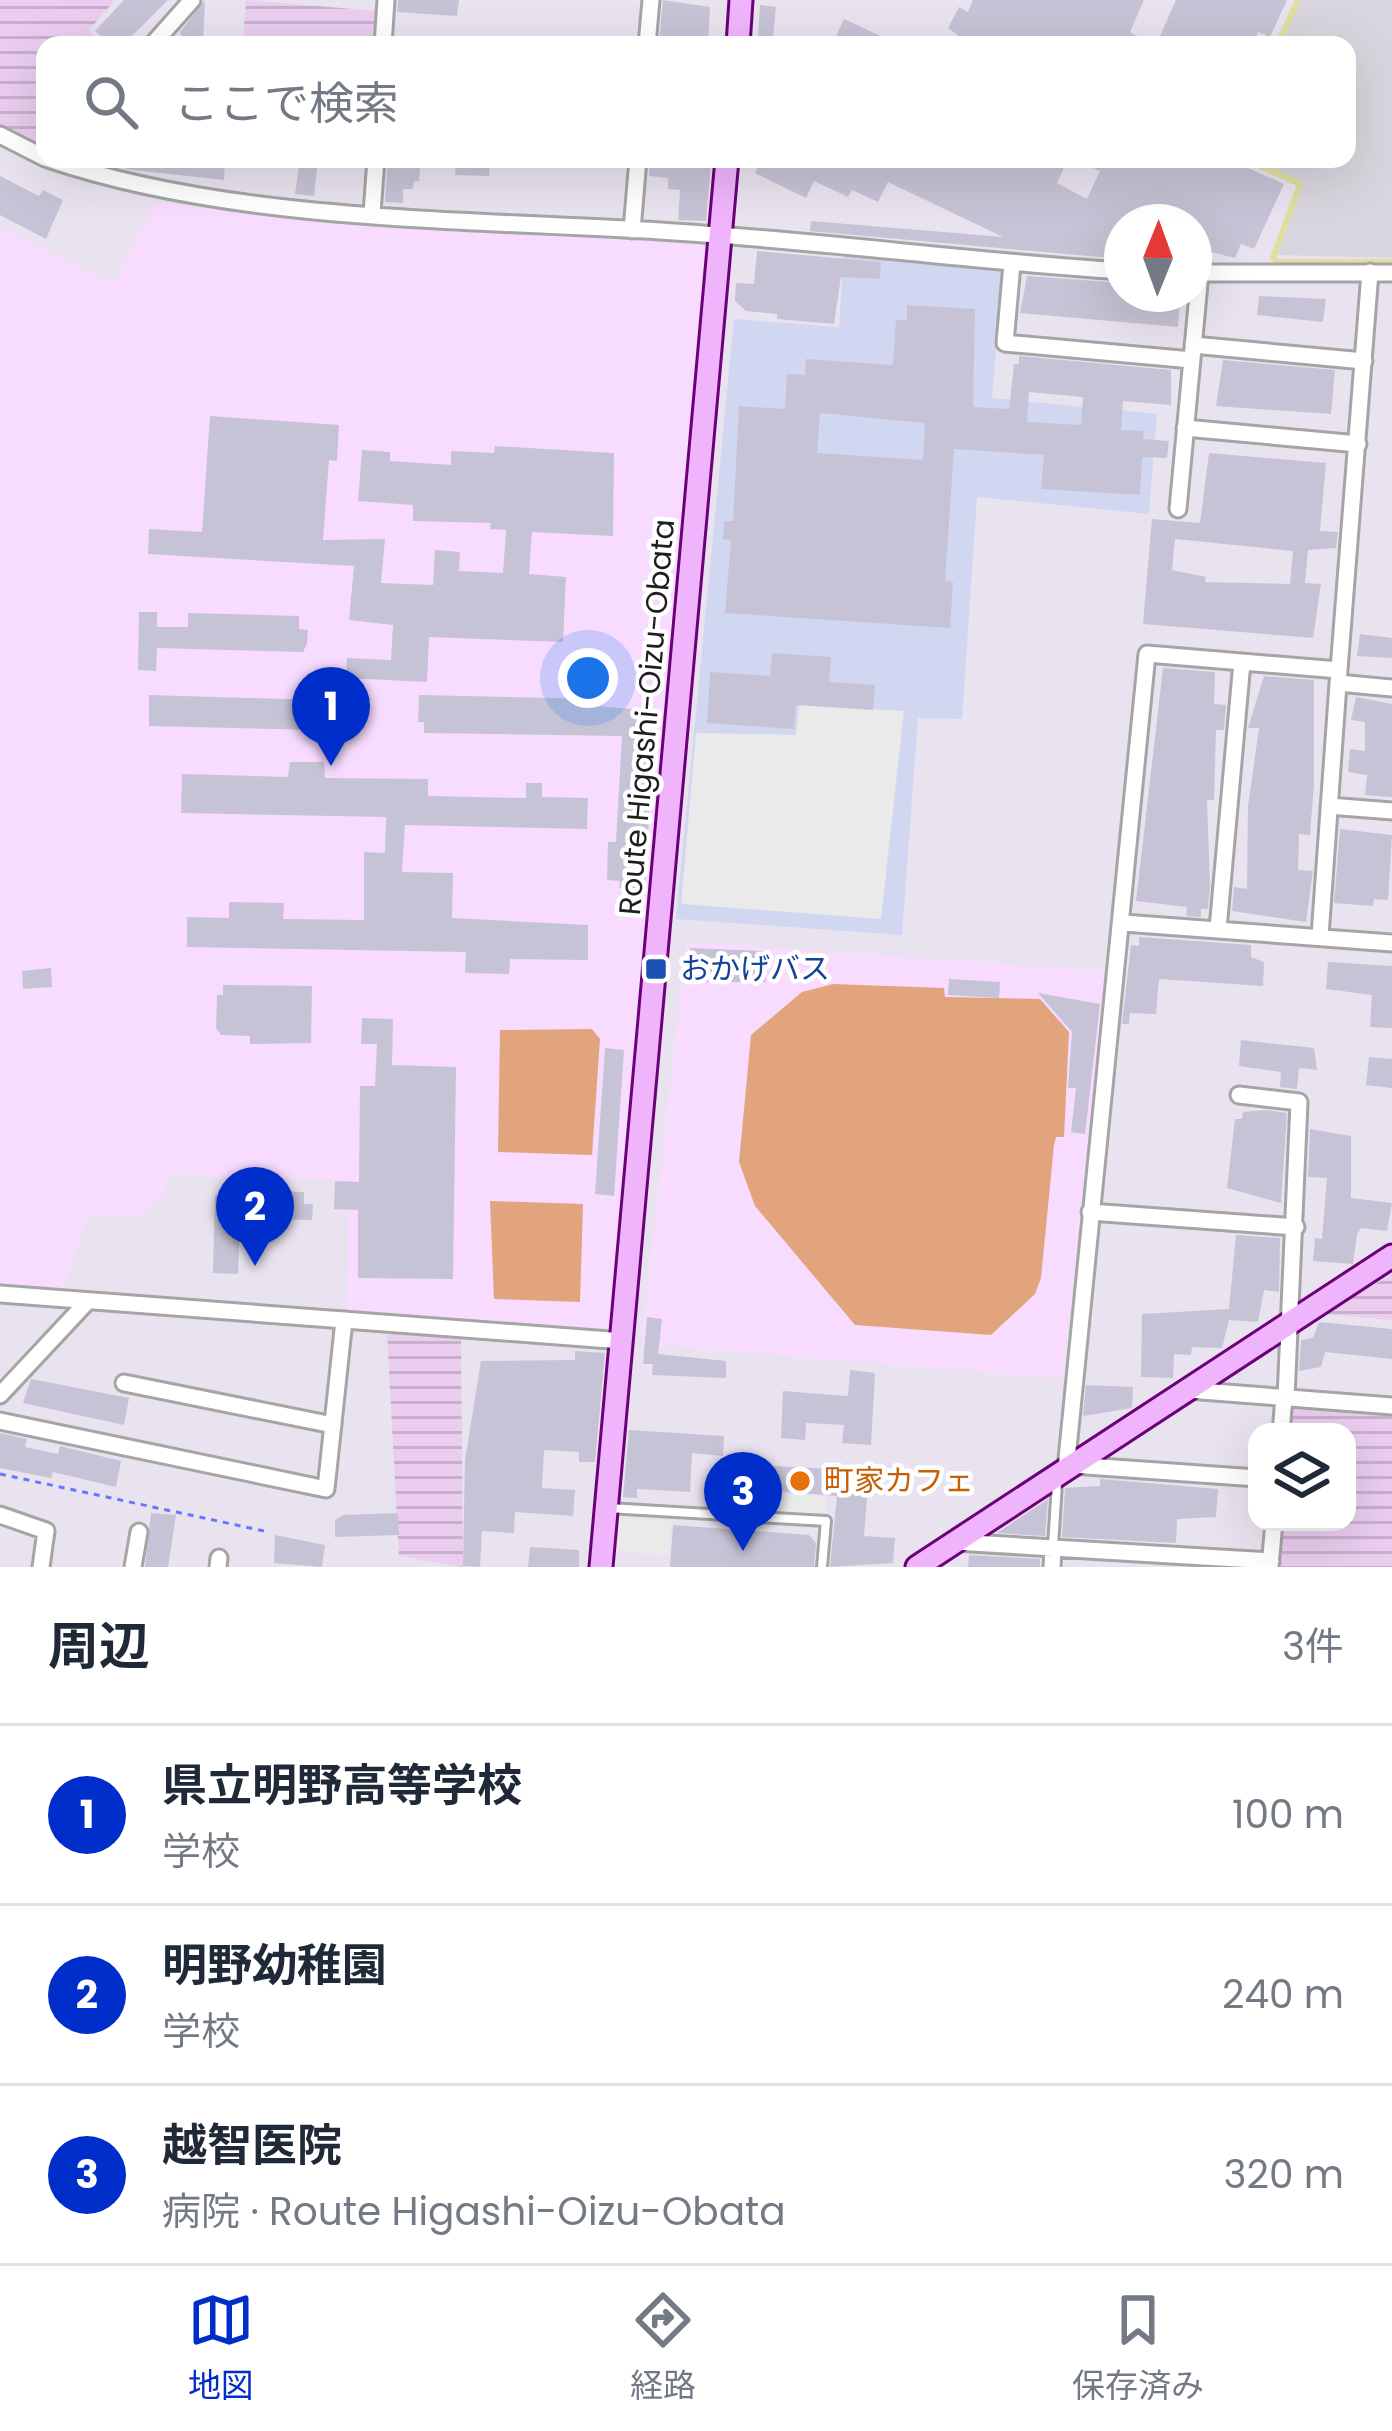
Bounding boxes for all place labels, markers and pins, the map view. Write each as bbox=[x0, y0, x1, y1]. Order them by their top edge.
pin: 1 bbox=[292, 667, 370, 766]
place label: おかげバス bbox=[680, 947, 830, 990]
marker: おかげバス bbox=[643, 956, 669, 982]
pin: 2 bbox=[216, 1167, 294, 1266]
pin: 3 bbox=[704, 1452, 782, 1551]
place label: 町家カフェ bbox=[824, 1459, 974, 1502]
marker: 町家カフェ bbox=[787, 1468, 813, 1494]

